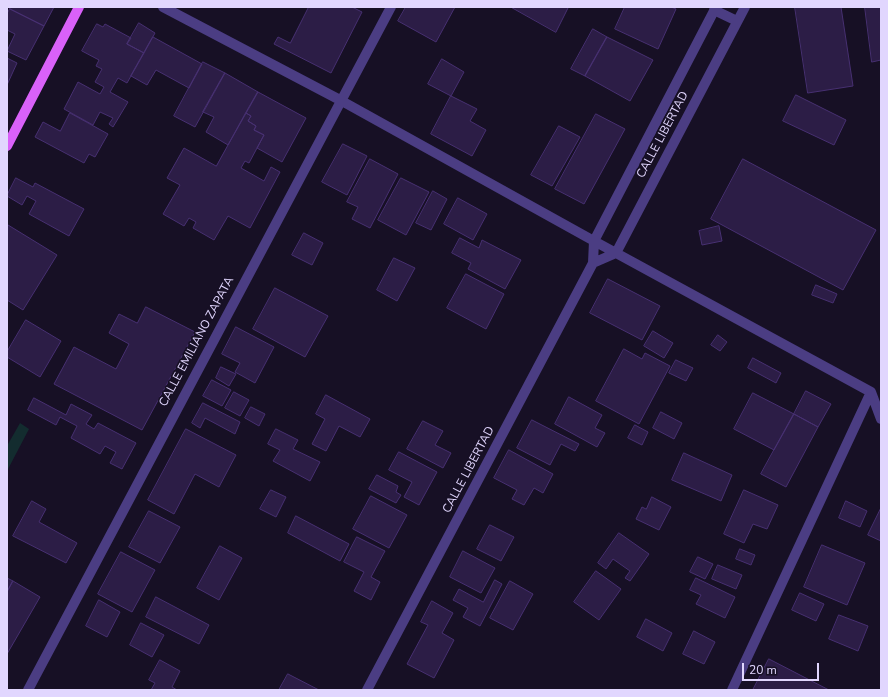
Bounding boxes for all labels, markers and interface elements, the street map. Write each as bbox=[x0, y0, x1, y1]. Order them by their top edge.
street label: CALLE LIBERTAD bbox=[634, 89, 692, 181]
street label: CALLE EMILIANO ZAPATA bbox=[157, 275, 237, 409]
street label: CALLE LIBERTAD bbox=[440, 424, 498, 516]
scale bar bbox=[744, 655, 821, 681]
text: 20 m bbox=[749, 662, 777, 678]

